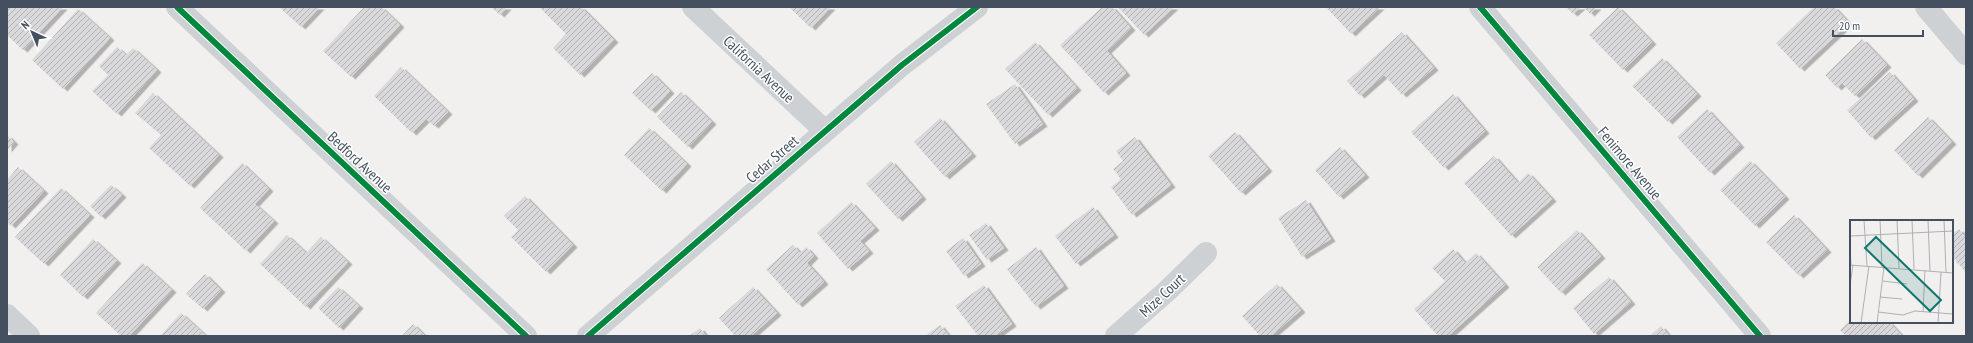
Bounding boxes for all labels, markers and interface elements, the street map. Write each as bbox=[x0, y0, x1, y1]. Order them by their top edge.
north arrow bbox=[12, 12, 52, 52]
scale bar bbox=[1833, 12, 1923, 38]
text: N bbox=[18, 18, 32, 32]
text: 20 m bbox=[1839, 18, 1860, 33]
street label: California Avenue bbox=[719, 31, 799, 107]
street label: Fenimore Avenue bbox=[1594, 123, 1666, 203]
street label: Bedford Avenue bbox=[324, 127, 396, 197]
street label: Cedar Street bbox=[742, 131, 802, 187]
inset map bbox=[1850, 220, 1953, 323]
street label: Mize Court bbox=[1135, 269, 1189, 321]

